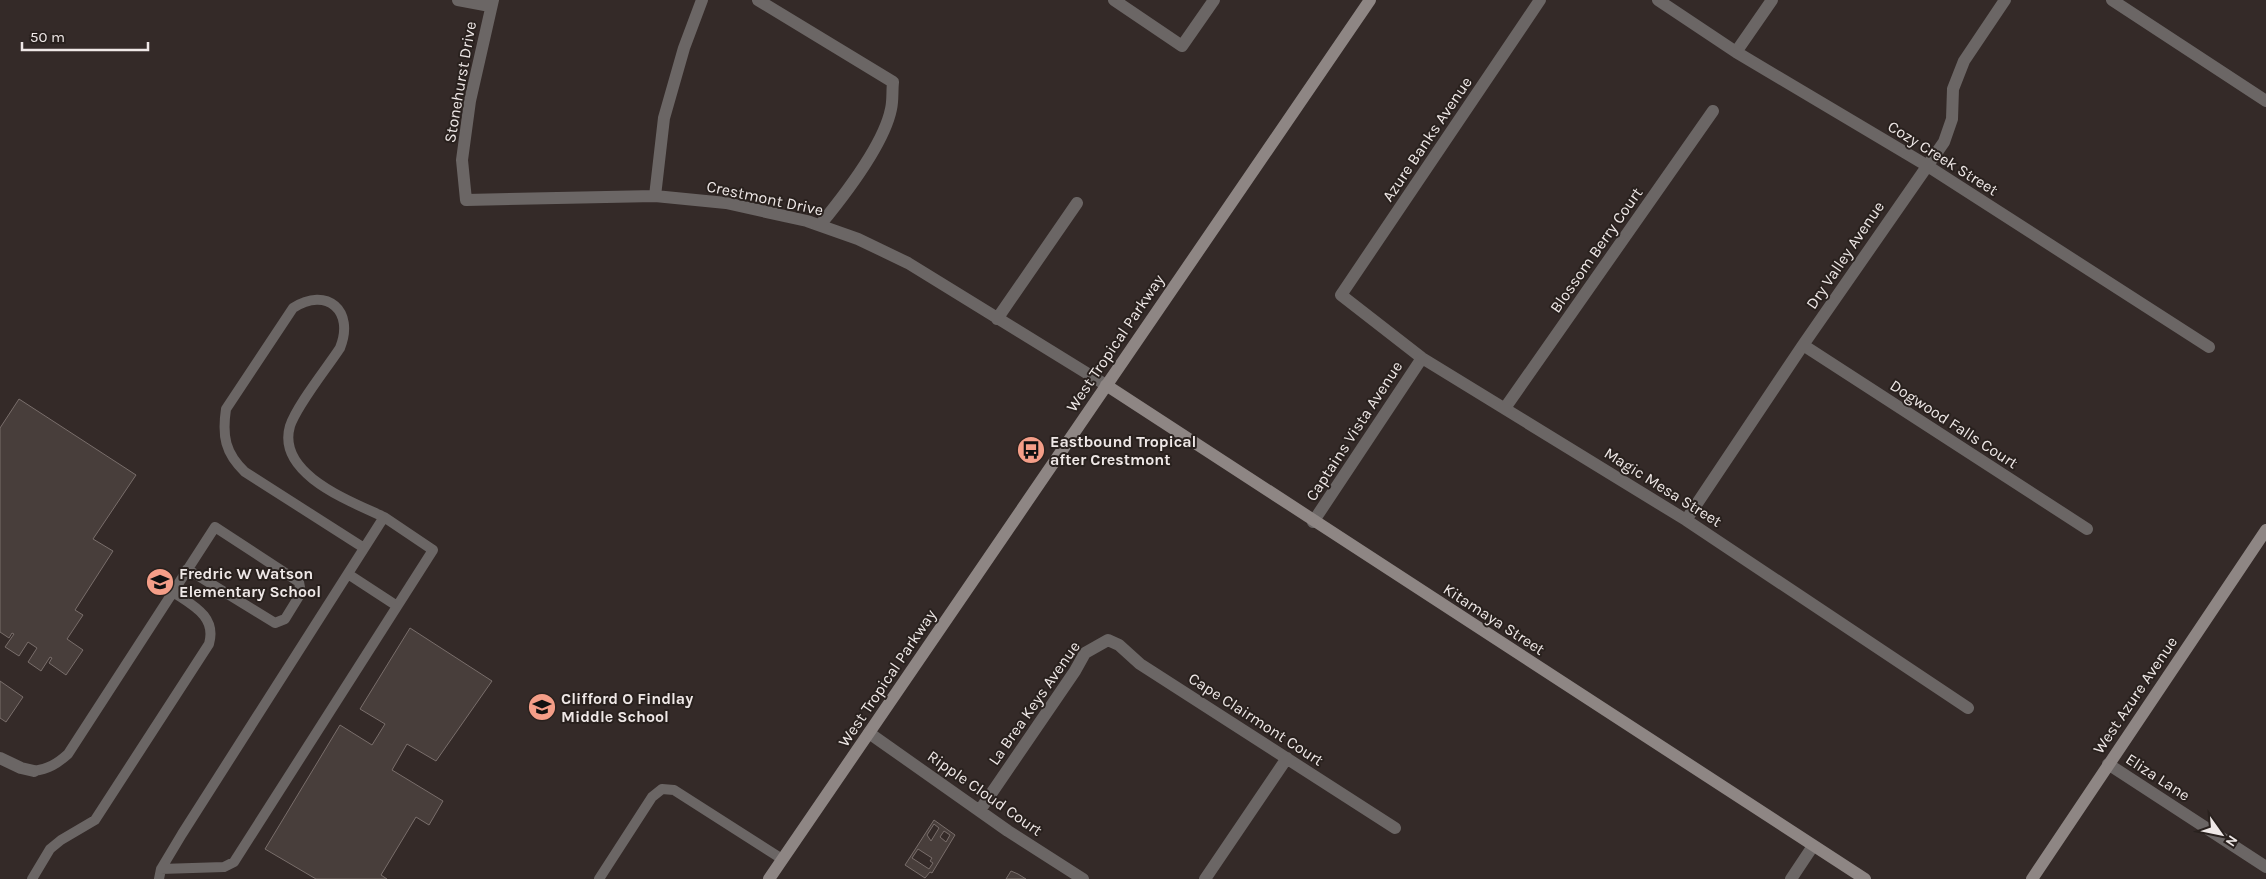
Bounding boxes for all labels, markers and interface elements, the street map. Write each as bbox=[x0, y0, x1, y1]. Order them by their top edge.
scale bar bbox=[22, 20, 149, 52]
street label: Stonehurst Drive bbox=[440, 20, 480, 144]
text: 50 m bbox=[30, 28, 65, 46]
street label: Azure Banks Avenue bbox=[1378, 73, 1476, 205]
street label: Cozy Creek Street bbox=[1884, 117, 2002, 199]
street label: Crestmont Drive bbox=[705, 176, 825, 220]
street label: Blossom Berry Court bbox=[1546, 184, 1646, 316]
street label: Dry Valley Avenue bbox=[1802, 197, 1888, 313]
street label: West Tropical Parkway bbox=[1062, 270, 1168, 415]
street label: Captains Vista Avenue bbox=[1302, 358, 1406, 504]
street label: Dogwood Falls Court bbox=[1886, 376, 2022, 472]
place label: Eastbound Tropical after Crestmont bbox=[1050, 432, 1196, 469]
bus stop icon: Eastbound Tropical after Crestmont bbox=[1016, 435, 1046, 465]
street label: Magic Mesa Street bbox=[1601, 443, 1725, 531]
place label: Fredric W Watson Elementary School bbox=[179, 564, 321, 601]
school or university icon: Fredric W Watson Elementary School bbox=[145, 567, 175, 597]
street label: Kitamaya Street bbox=[1440, 579, 1548, 659]
street label: West Tropical Parkway bbox=[834, 605, 940, 750]
street label: West Azure Avenue bbox=[2089, 633, 2181, 757]
street label: La Brea Keys Avenue bbox=[984, 637, 1084, 769]
street label: Cape Clairmont Court bbox=[1185, 668, 1327, 770]
place label: Clifford O Findlay Middle School bbox=[561, 689, 693, 726]
school or university icon: Clifford O Findlay Middle School bbox=[527, 692, 557, 722]
street label: Ripple Cloud Court bbox=[924, 746, 1046, 840]
street label: Eliza Lane bbox=[2122, 749, 2194, 805]
north arrow bbox=[2196, 809, 2246, 859]
text: N bbox=[2222, 832, 2241, 850]

